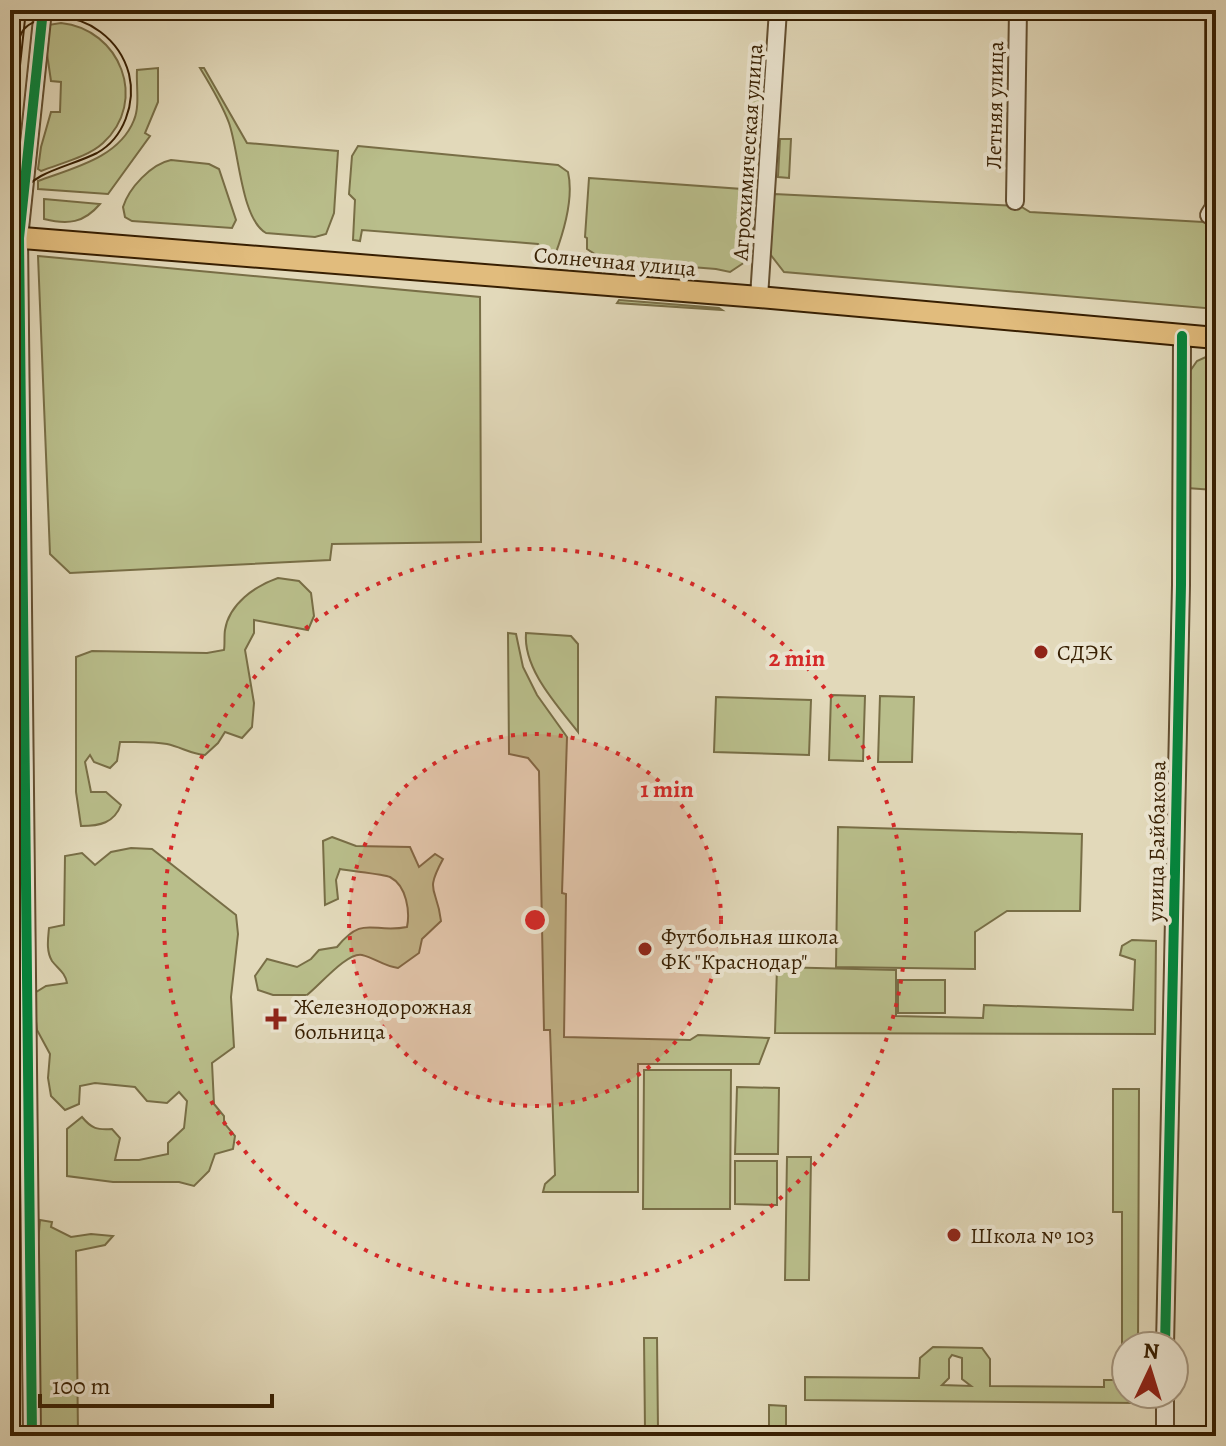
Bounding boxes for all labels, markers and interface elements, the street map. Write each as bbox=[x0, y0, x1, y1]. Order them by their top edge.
street label: Летняя улица bbox=[979, 40, 1011, 169]
street label: Агрохимическая улица bbox=[725, 42, 771, 263]
street label: Солнечная улица bbox=[532, 240, 698, 284]
place label: СДЭК bbox=[1057, 638, 1112, 668]
text: 2 min bbox=[769, 642, 826, 674]
marker: СДЭК bbox=[1032, 643, 1050, 661]
street label: улица Байбакова bbox=[1141, 759, 1173, 923]
text: 1 min bbox=[640, 773, 694, 805]
centre of rings bbox=[521, 906, 549, 934]
place label: Футбольная школа ФК "Краснодар" bbox=[661, 922, 839, 977]
marker: Футбольная школа ФК "Краснодар" bbox=[636, 940, 654, 958]
place label: Железнодорожная больница bbox=[294, 992, 472, 1047]
marker: Железнодорожная больница bbox=[265, 1008, 287, 1030]
place label: Школа № 103 bbox=[970, 1221, 1094, 1251]
marker: Школа № 103 bbox=[945, 1226, 963, 1244]
north arrow bbox=[1110, 1330, 1190, 1410]
text: N bbox=[1142, 1336, 1160, 1367]
scale bar bbox=[40, 1358, 272, 1408]
text: 100 m bbox=[52, 1370, 111, 1402]

